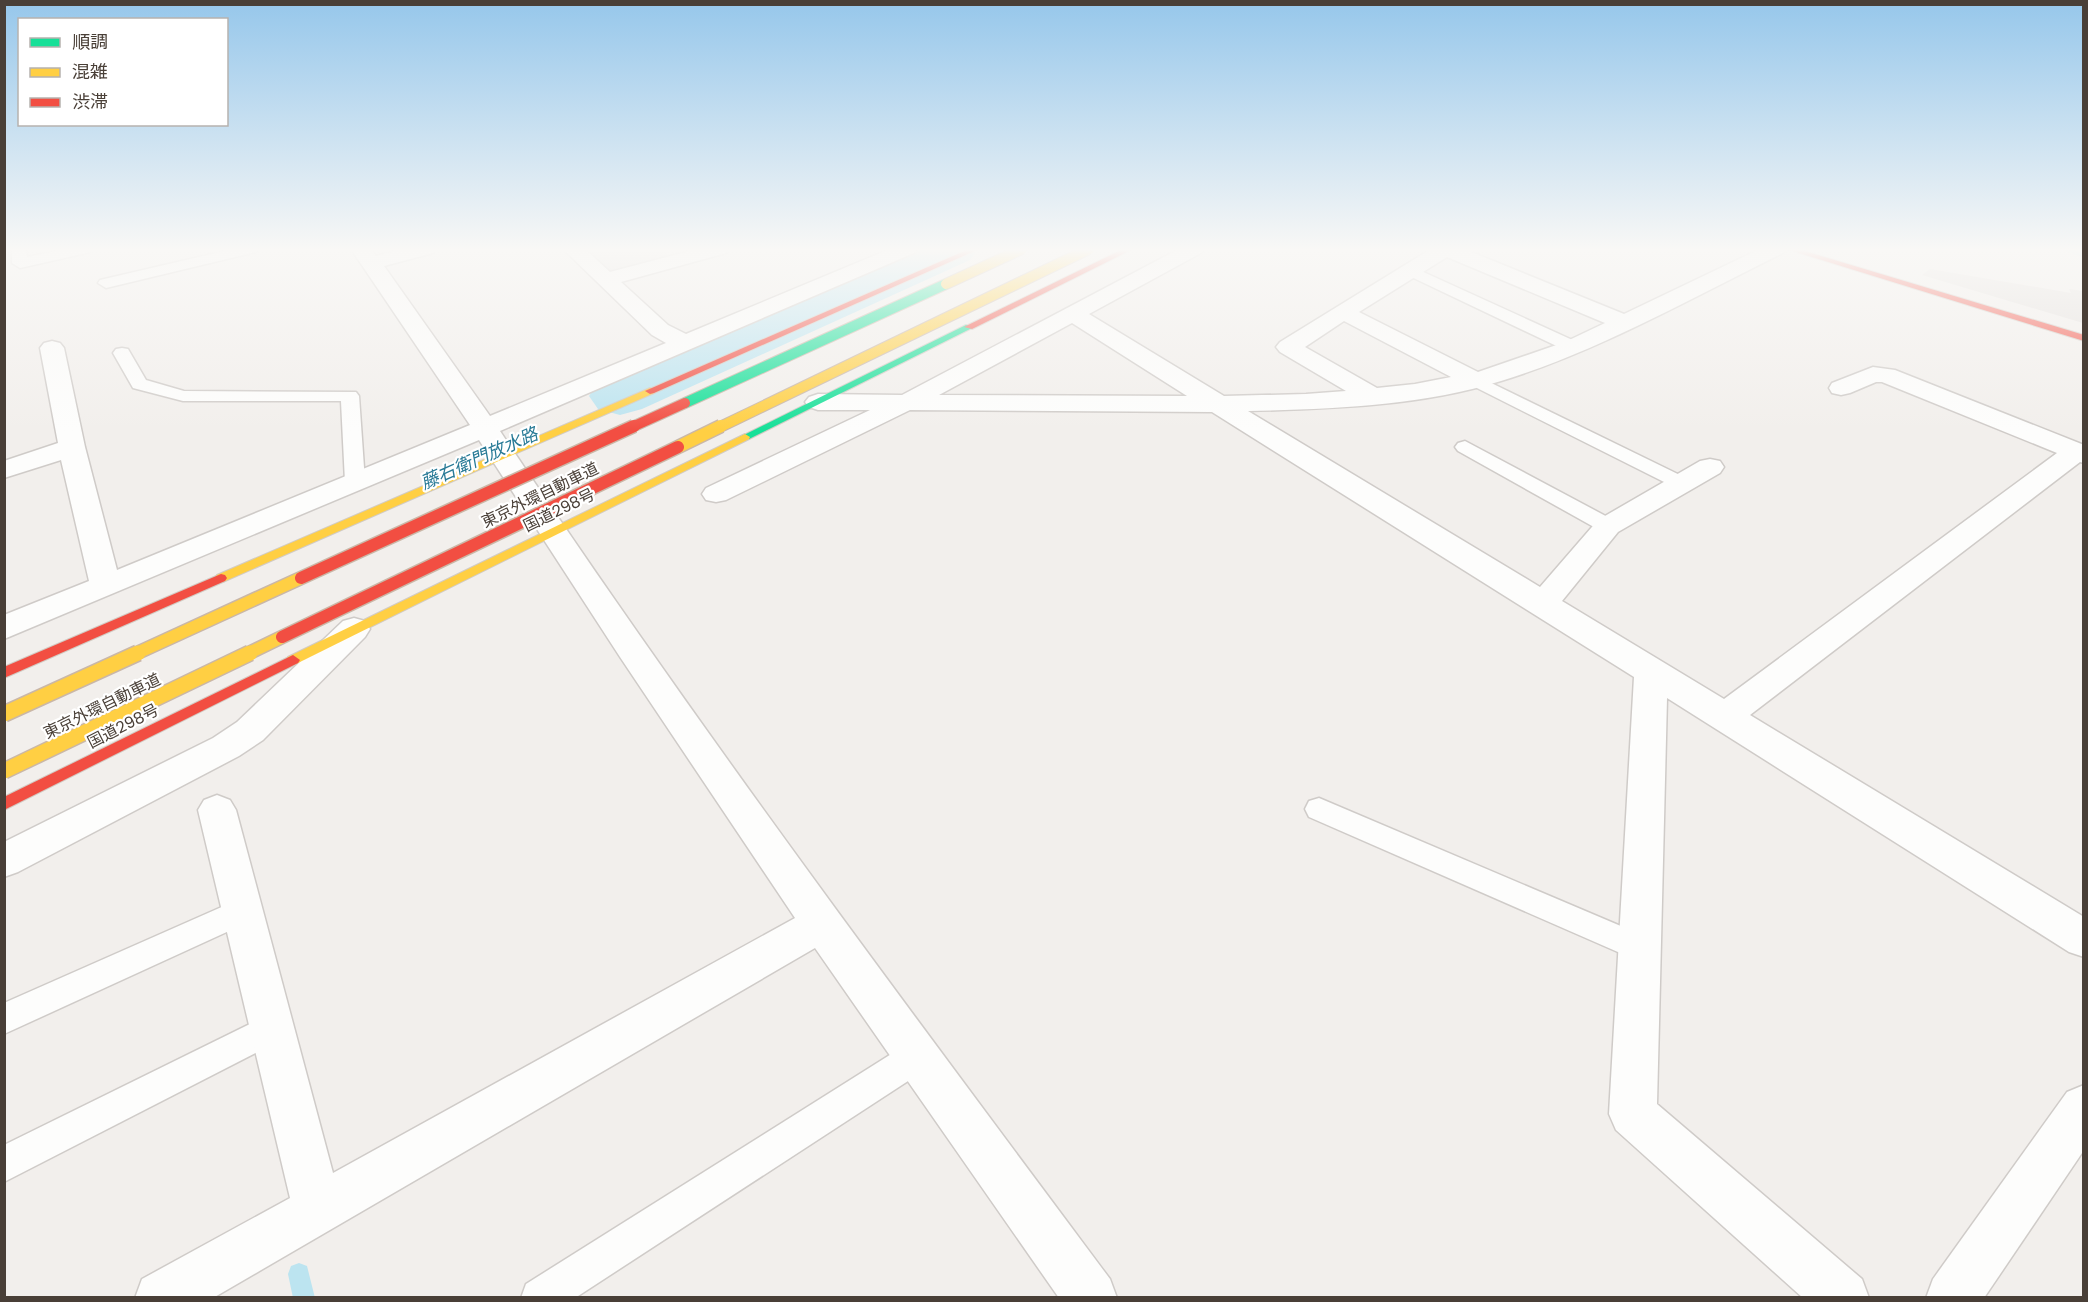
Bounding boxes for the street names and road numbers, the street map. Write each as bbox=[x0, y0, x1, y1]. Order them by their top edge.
street label: 東京外環自動車道 bbox=[477, 457, 603, 533]
street label: 国道298号 bbox=[519, 483, 599, 537]
street label: 東京外環自動車道 bbox=[39, 668, 165, 744]
street label: 国道298号 bbox=[83, 698, 163, 754]

